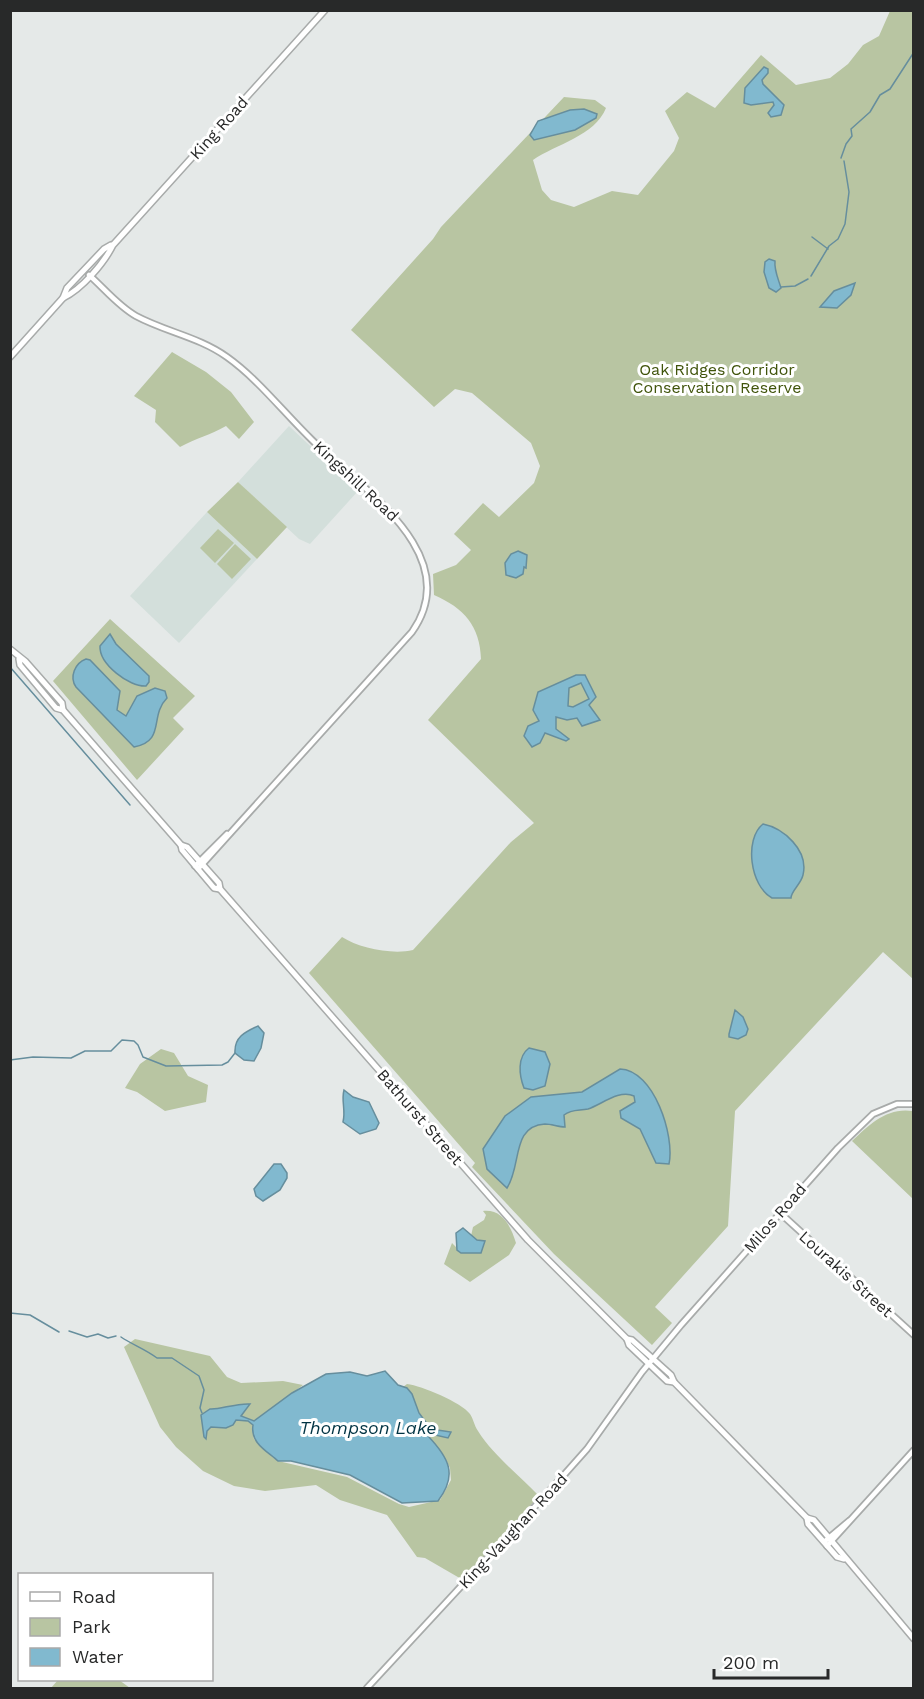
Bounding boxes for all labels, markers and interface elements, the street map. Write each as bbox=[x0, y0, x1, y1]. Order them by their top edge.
street label: King Road bbox=[186, 93, 252, 163]
park label: Oak Ridges Corridor Conservation Reserve bbox=[633, 360, 801, 397]
street label: Kingshill Road bbox=[309, 437, 403, 525]
street label: Bathurst Street bbox=[373, 1065, 467, 1169]
street label: Milos Road bbox=[740, 1180, 810, 1256]
street label: Lourakis Street bbox=[795, 1227, 897, 1321]
water label: Thompson Lake bbox=[299, 1417, 437, 1438]
street label: King-Vaughan Road bbox=[455, 1469, 571, 1593]
legend bbox=[18, 1573, 213, 1681]
text: Road bbox=[72, 1586, 116, 1607]
text: Park bbox=[72, 1616, 111, 1637]
scale bar bbox=[714, 1642, 828, 1680]
text: Water bbox=[72, 1646, 124, 1667]
text: 200 m bbox=[723, 1652, 779, 1673]

